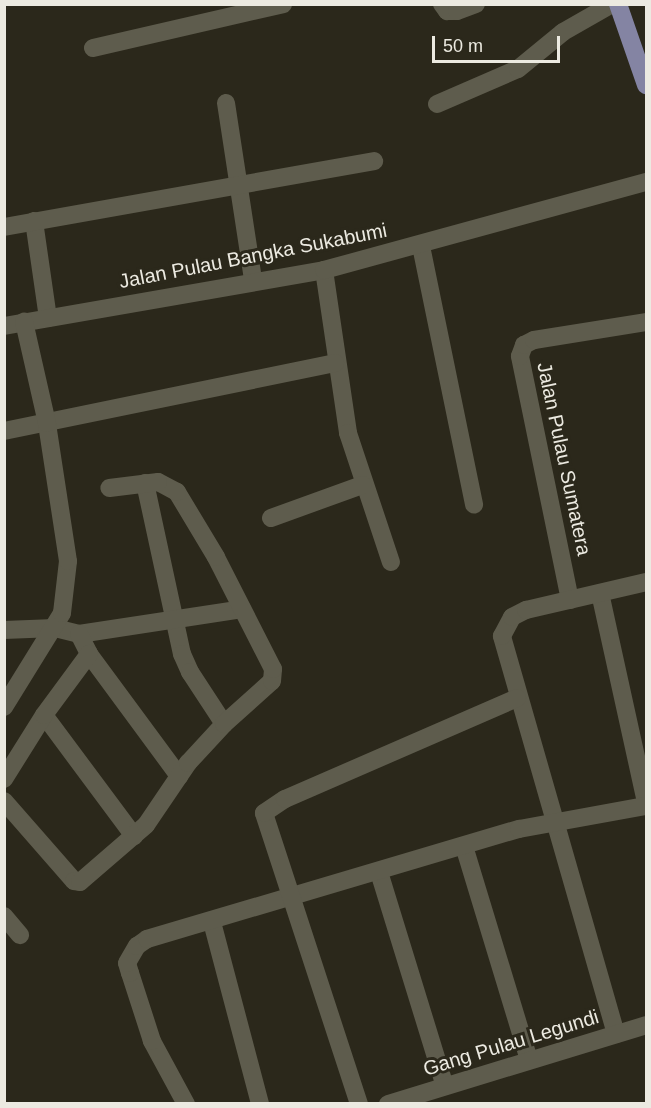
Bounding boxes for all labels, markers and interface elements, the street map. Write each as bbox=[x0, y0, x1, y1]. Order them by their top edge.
scale bar bbox=[435, 24, 562, 62]
text: 50 m bbox=[443, 36, 483, 56]
street label: Jalan Pulau Bangka Sukabumi bbox=[117, 218, 389, 294]
street label: Jalan Pulau Sumatera bbox=[532, 360, 596, 558]
street label: Gang Pulau Legundi bbox=[420, 1005, 602, 1081]

